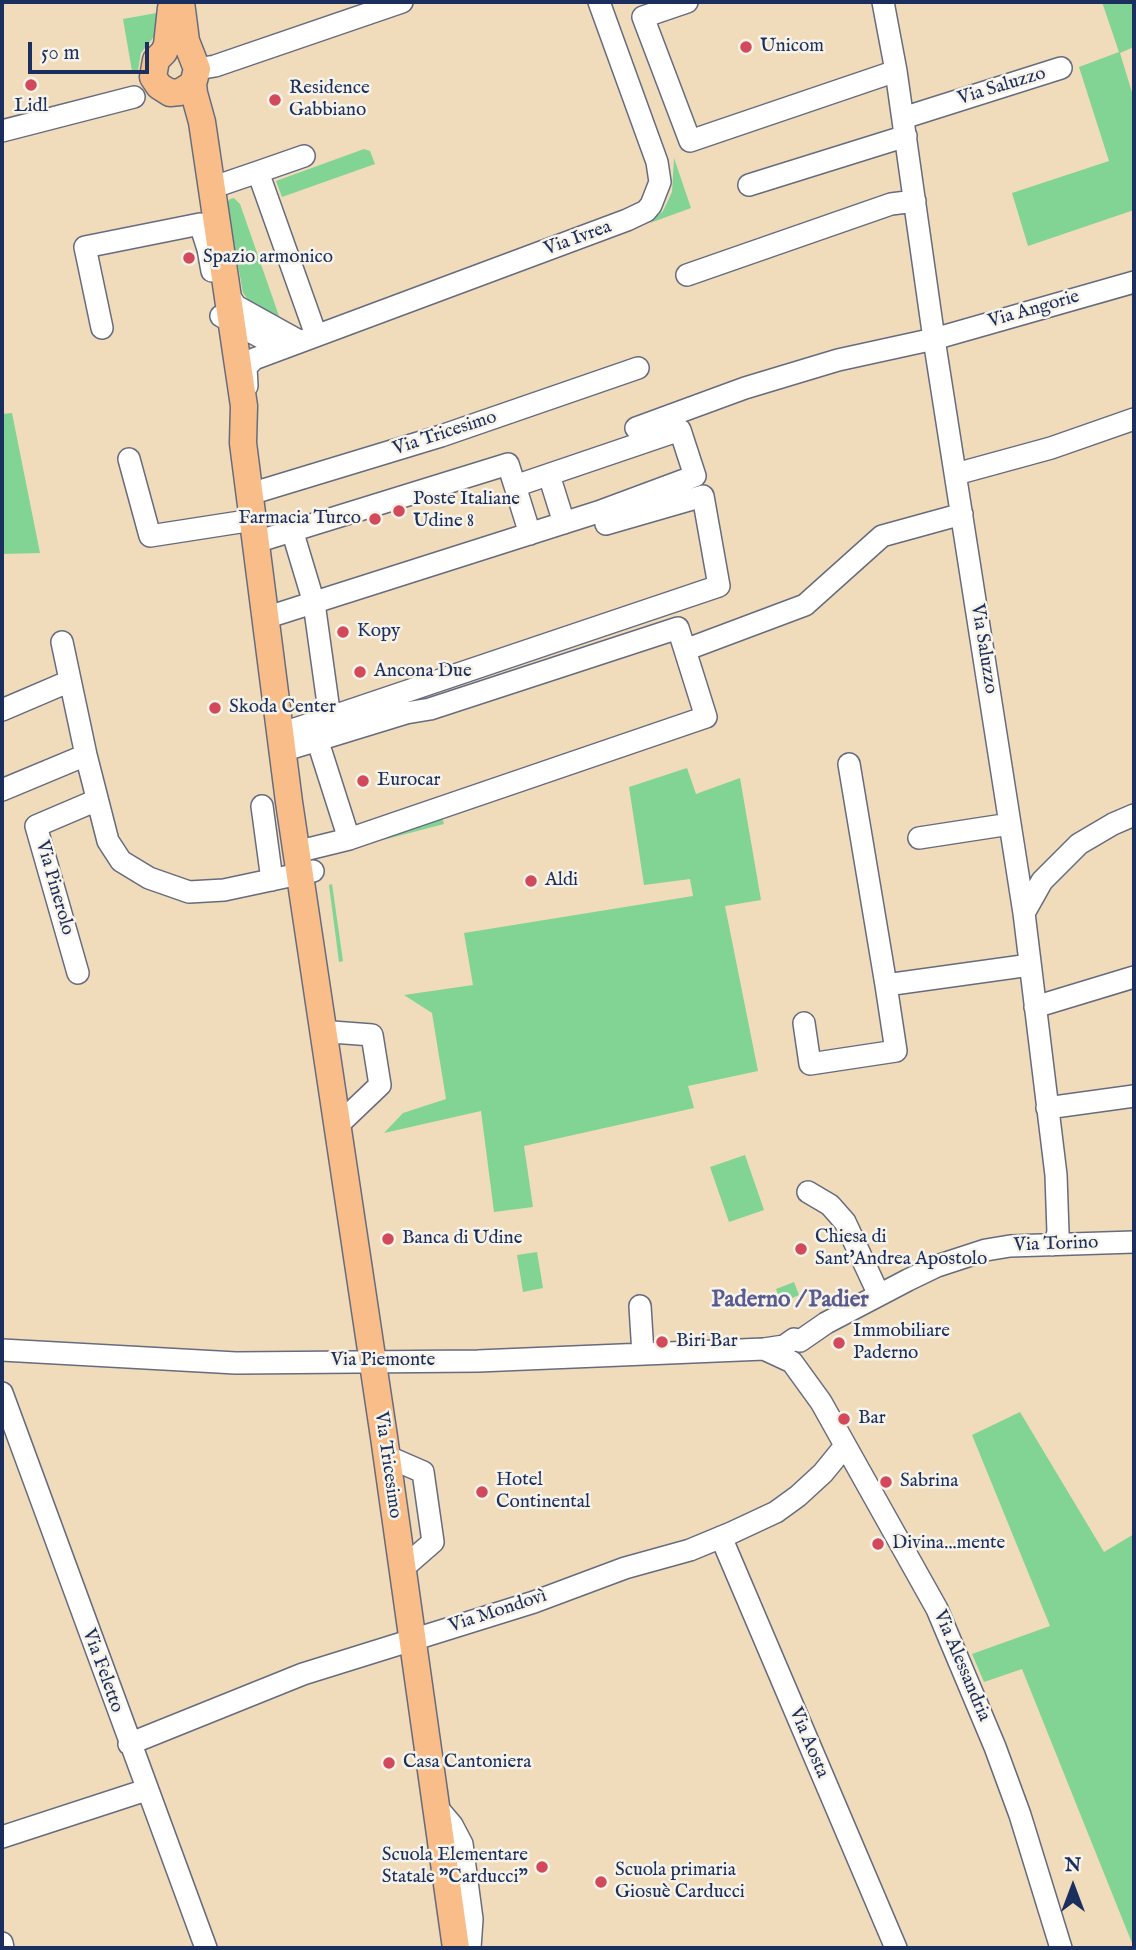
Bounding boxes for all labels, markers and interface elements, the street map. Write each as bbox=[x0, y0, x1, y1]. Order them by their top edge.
scale bar bbox=[32, 28, 152, 72]
place label: Unicom bbox=[760, 36, 824, 58]
marker: Unicom bbox=[738, 39, 754, 55]
text: 50 m bbox=[41, 40, 80, 67]
street label: Via Saluzzo bbox=[955, 63, 1049, 111]
marker: Lidl bbox=[23, 77, 39, 93]
place label: Residence Gabbiano bbox=[289, 78, 370, 122]
marker: Residence Gabbiano bbox=[267, 92, 283, 108]
place label: Lidl bbox=[14, 96, 48, 118]
street label: Via Ivrea bbox=[541, 216, 615, 262]
place label: Spazio armonico bbox=[203, 247, 333, 269]
marker: Spazio armonico bbox=[181, 250, 197, 266]
street label: Via Angorie bbox=[986, 286, 1082, 334]
street label: Via Tricesimo bbox=[390, 407, 500, 461]
place label: Poste Italiane Udine 8 bbox=[413, 489, 520, 533]
marker: Poste Italiane Udine 8 bbox=[391, 503, 407, 519]
place label: Farmacia Turco bbox=[238, 508, 361, 530]
marker: Farmacia Turco bbox=[367, 511, 383, 527]
street label: Via Saluzzo bbox=[965, 602, 1001, 696]
place label: Kopy bbox=[357, 621, 400, 643]
marker: Kopy bbox=[335, 624, 351, 640]
place label: Ancona Due bbox=[374, 661, 472, 683]
marker: Ancona Due bbox=[352, 664, 368, 680]
place label: Skoda Center bbox=[229, 697, 336, 719]
marker: Skoda Center bbox=[207, 700, 223, 716]
place label: Eurocar bbox=[377, 770, 441, 792]
marker: Eurocar bbox=[355, 773, 371, 789]
street label: Via Pinerolo bbox=[30, 838, 78, 938]
place label: Aldi bbox=[545, 870, 578, 892]
marker: Aldi bbox=[523, 873, 539, 889]
place label: Chiesa di Sant'Andrea Apostolo bbox=[815, 1227, 987, 1271]
place label: Banca di Udine bbox=[402, 1228, 522, 1250]
marker: Banca di Udine bbox=[380, 1231, 396, 1247]
street label: Via Torino bbox=[1013, 1232, 1099, 1258]
marker: Chiesa di Sant'Andrea Apostolo bbox=[793, 1241, 809, 1257]
district label: Paderno / Padier bbox=[711, 1287, 869, 1315]
place label: Immobiliare Paderno bbox=[853, 1321, 950, 1365]
place label: Biri Bar bbox=[676, 1331, 738, 1353]
marker: Biri Bar bbox=[654, 1334, 670, 1350]
marker: Immobiliare Paderno bbox=[831, 1335, 847, 1351]
street label: Via Piemonte bbox=[331, 1350, 435, 1372]
place label: Bar bbox=[858, 1408, 886, 1430]
street label: Via Tricesimo bbox=[368, 1410, 406, 1520]
marker: Bar bbox=[836, 1411, 852, 1427]
place label: Hotel Continental bbox=[496, 1470, 590, 1514]
place label: Sabrina bbox=[900, 1471, 958, 1493]
marker: Sabrina bbox=[878, 1474, 894, 1490]
marker: Hotel Continental bbox=[474, 1484, 490, 1500]
place label: Divina...mente bbox=[892, 1533, 1005, 1555]
marker: Divina...mente bbox=[870, 1536, 886, 1552]
street label: Via Mondovì bbox=[446, 1585, 550, 1639]
street label: Via Alessandria bbox=[927, 1607, 995, 1725]
street label: Via Feletto bbox=[76, 1626, 128, 1716]
street label: Via Aosta bbox=[783, 1704, 833, 1782]
place label: Casa Cantoniera bbox=[403, 1752, 531, 1774]
marker: Casa Cantoniera bbox=[381, 1755, 397, 1771]
place label: Scuola Elementare Statale "Carducci" bbox=[382, 1845, 528, 1889]
north arrow bbox=[1038, 1852, 1108, 1922]
text: N bbox=[1065, 1854, 1081, 1878]
marker: Scuola Elementare Statale "Carducci" bbox=[534, 1859, 550, 1875]
place label: Scuola primaria Giosuè Carducci bbox=[615, 1860, 745, 1904]
marker: Scuola primaria Giosuè Carducci bbox=[593, 1874, 609, 1890]

